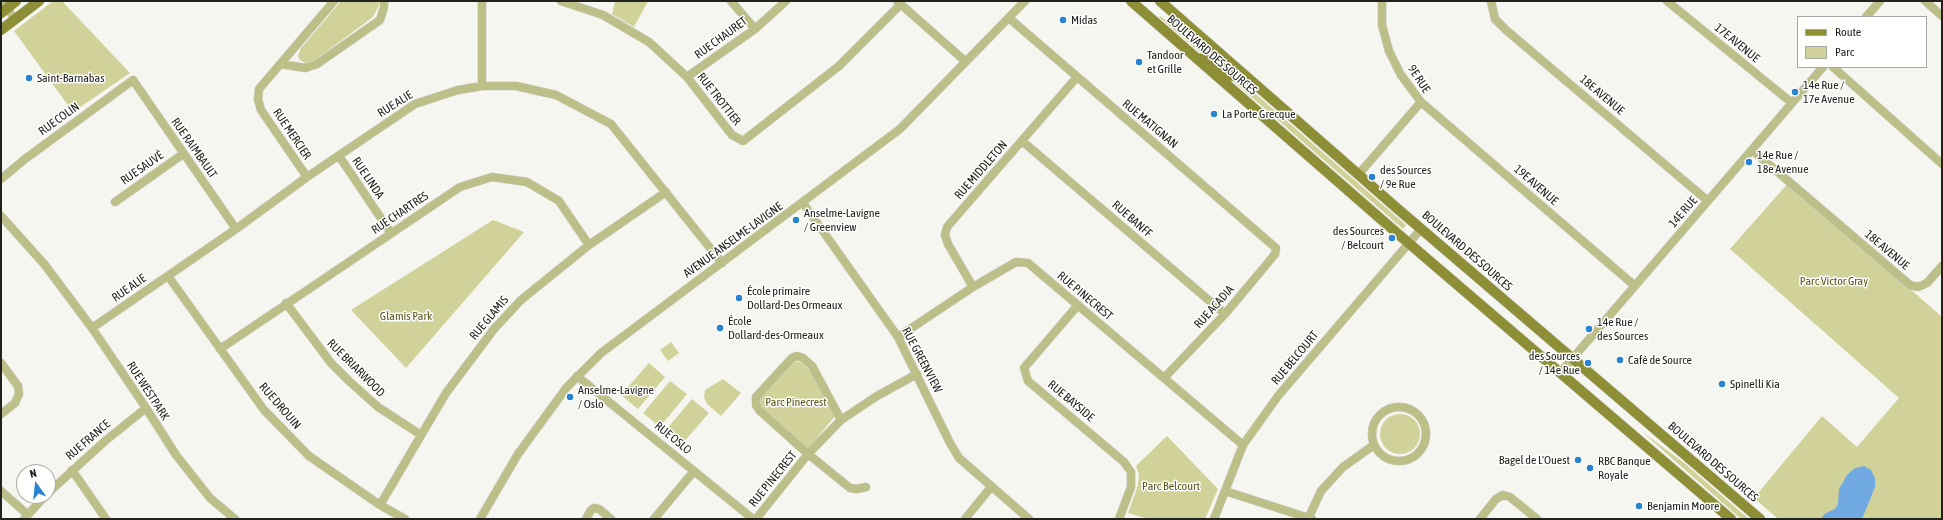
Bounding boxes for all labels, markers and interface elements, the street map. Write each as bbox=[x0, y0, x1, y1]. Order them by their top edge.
street label: BOULEVARD DES SOURCES bbox=[1164, 12, 1260, 98]
place label: Midas bbox=[1071, 13, 1097, 27]
street label: RUE CHAURET bbox=[692, 14, 750, 62]
marker: Midas bbox=[1058, 15, 1068, 25]
legend bbox=[1797, 16, 1927, 68]
street label: 17E AVENUE bbox=[1712, 20, 1762, 66]
text: Route bbox=[1835, 25, 1861, 39]
text: Parc bbox=[1835, 45, 1854, 59]
place label: Tandoor et Grille bbox=[1147, 48, 1183, 76]
marker: Tandoor et Grille bbox=[1134, 57, 1144, 67]
street label: 9E RUE bbox=[1405, 62, 1433, 96]
street label: RUE TROTTIER bbox=[694, 70, 744, 128]
place label: Saint-Barnabas bbox=[37, 71, 104, 85]
street label: 18E AVENUE bbox=[1577, 72, 1627, 118]
marker: Saint-Barnabas bbox=[24, 73, 34, 83]
place label: 14e Rue / 17e Avenue bbox=[1803, 78, 1855, 106]
marker: 14e Rue / 17e Avenue bbox=[1790, 87, 1800, 97]
street label: RUE ALIE bbox=[375, 88, 415, 120]
street label: RUE MATIGNAN bbox=[1119, 97, 1181, 151]
street label: RUE COLIN bbox=[36, 99, 82, 139]
street label: RUE MERCIER bbox=[270, 106, 314, 162]
place label: La Porte Grecque bbox=[1222, 107, 1296, 121]
marker: La Porte Grecque bbox=[1209, 109, 1219, 119]
street label: RUE RAIMBAULT bbox=[168, 115, 220, 181]
street label: RUE MIDDLETON bbox=[952, 138, 1010, 202]
street label: RUE SAUVÉ bbox=[118, 148, 166, 188]
place label: 14e Rue / 18e Avenue bbox=[1757, 148, 1809, 176]
street label: RUE LINDA bbox=[349, 154, 387, 202]
marker: 14e Rue / 18e Avenue bbox=[1744, 157, 1754, 167]
street label: 19E AVENUE bbox=[1511, 162, 1561, 208]
place label: des Sources / 9e Rue bbox=[1380, 163, 1431, 191]
marker: des Sources / 9e Rue bbox=[1367, 172, 1377, 182]
street label: RUE CHARTRES bbox=[369, 189, 431, 237]
street label: 14E RUE bbox=[1666, 194, 1700, 230]
street label: RUE BANFF bbox=[1109, 198, 1155, 240]
street label: AVENUE ANSELME-LAVIGNE bbox=[681, 199, 785, 281]
place label: Anselme-Lavigne / Greenview bbox=[804, 206, 880, 234]
street label: BOULEVARD DES SOURCES bbox=[1419, 208, 1515, 294]
marker: Anselme-Lavigne / Greenview bbox=[791, 215, 801, 225]
place label: des Sources / Belcourt bbox=[1333, 224, 1384, 252]
street label: 18E AVENUE bbox=[1862, 227, 1912, 273]
marker: des Sources / Belcourt bbox=[1387, 233, 1397, 243]
street label: RUE PINECREST bbox=[1054, 269, 1116, 323]
street label: RUE ALIE bbox=[109, 271, 149, 305]
park label: Parc Victor Gray bbox=[1800, 274, 1868, 288]
street label: RUE ACADIA bbox=[1191, 283, 1237, 331]
place label: École primaire Dollard-Des Ormeaux bbox=[747, 284, 842, 312]
street label: RUE GLAMIS bbox=[466, 293, 512, 343]
marker: École primaire Dollard-Des Ormeaux bbox=[734, 293, 744, 303]
park label: Glamis Park bbox=[380, 309, 432, 323]
place label: École Dollard-des-Ormeaux bbox=[728, 314, 824, 342]
place label: 14e Rue / des Sources bbox=[1597, 315, 1648, 343]
marker: École Dollard-des-Ormeaux bbox=[715, 323, 725, 333]
marker: 14e Rue / des Sources bbox=[1584, 324, 1594, 334]
street label: RUE GREENVIEW bbox=[899, 325, 945, 395]
street label: RUE BELCOURT bbox=[1268, 328, 1322, 388]
street label: RUE BRIARWOOD bbox=[324, 336, 388, 400]
place label: des Sources / 14e Rue bbox=[1529, 349, 1580, 377]
place label: Café de Source bbox=[1628, 353, 1692, 367]
marker: Café de Source bbox=[1615, 355, 1625, 365]
marker: des Sources / 14e Rue bbox=[1583, 358, 1593, 368]
street label: RUE WESTPARK bbox=[124, 359, 172, 423]
street label: RUE BAYSIDE bbox=[1045, 377, 1097, 425]
place label: Spinelli Kia bbox=[1730, 377, 1780, 391]
marker: Spinelli Kia bbox=[1717, 379, 1727, 389]
street label: RUE DROUIN bbox=[256, 380, 304, 432]
place label: Anselme-Lavigne / Oslo bbox=[578, 383, 654, 411]
marker: Anselme-Lavigne / Oslo bbox=[565, 392, 575, 402]
park label: Parc Pinecrest bbox=[765, 395, 827, 409]
street label: RUE FRANCE bbox=[63, 417, 113, 463]
street label: RUE OSLO bbox=[652, 419, 694, 457]
street label: BOULEVARD DES SOURCES bbox=[1665, 419, 1761, 505]
street label: RUE PINECREST bbox=[746, 448, 800, 510]
place label: Bagel de L'Ouest bbox=[1499, 453, 1570, 467]
place label: RBC Banque Royale bbox=[1598, 454, 1651, 482]
marker: Bagel de L'Ouest bbox=[1573, 455, 1583, 465]
marker: RBC Banque Royale bbox=[1585, 463, 1595, 473]
north arrow bbox=[16, 464, 56, 504]
text: N bbox=[28, 467, 38, 480]
park label: Parc Belcourt bbox=[1142, 479, 1200, 493]
place label: Benjamin Moore bbox=[1647, 499, 1719, 513]
marker: Benjamin Moore bbox=[1634, 501, 1644, 511]

